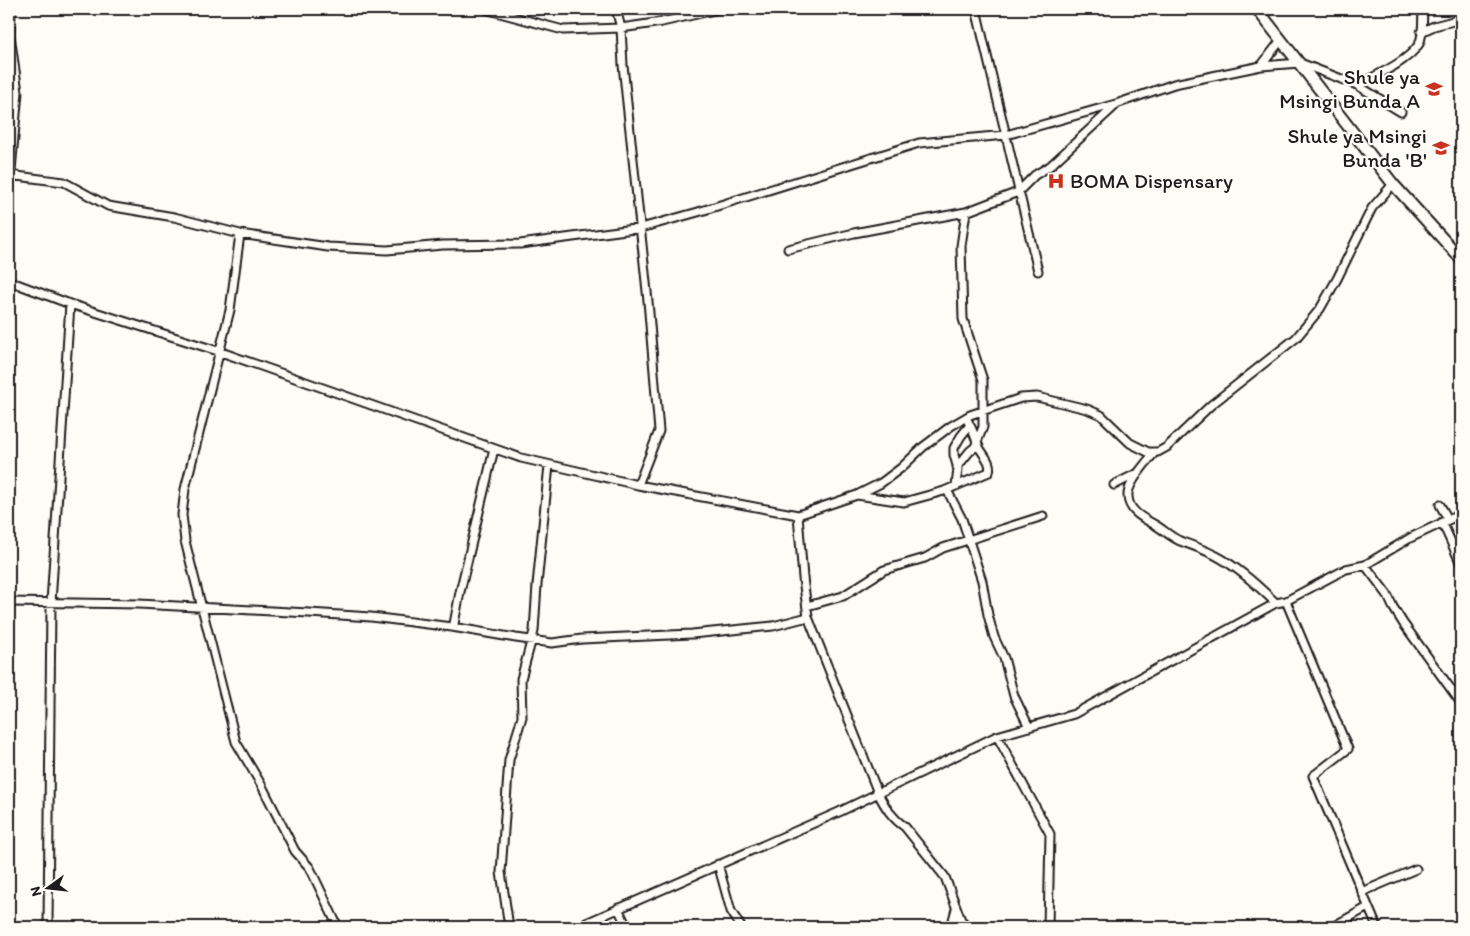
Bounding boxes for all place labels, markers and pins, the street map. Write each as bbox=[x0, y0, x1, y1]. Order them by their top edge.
place label: Shule ya Msingi Bunda A bbox=[1279, 64, 1421, 113]
school or university icon: Shule ya Msingi Bunda A bbox=[1424, 79, 1444, 99]
place label: Shule ya Msingi Bunda 'B' bbox=[1288, 123, 1427, 172]
school or university icon: Shule ya Msingi Bunda 'B' bbox=[1431, 138, 1451, 158]
place label: BOMA Dispensary bbox=[1070, 168, 1233, 193]
hospital icon: BOMA Dispensary bbox=[1046, 171, 1066, 191]

